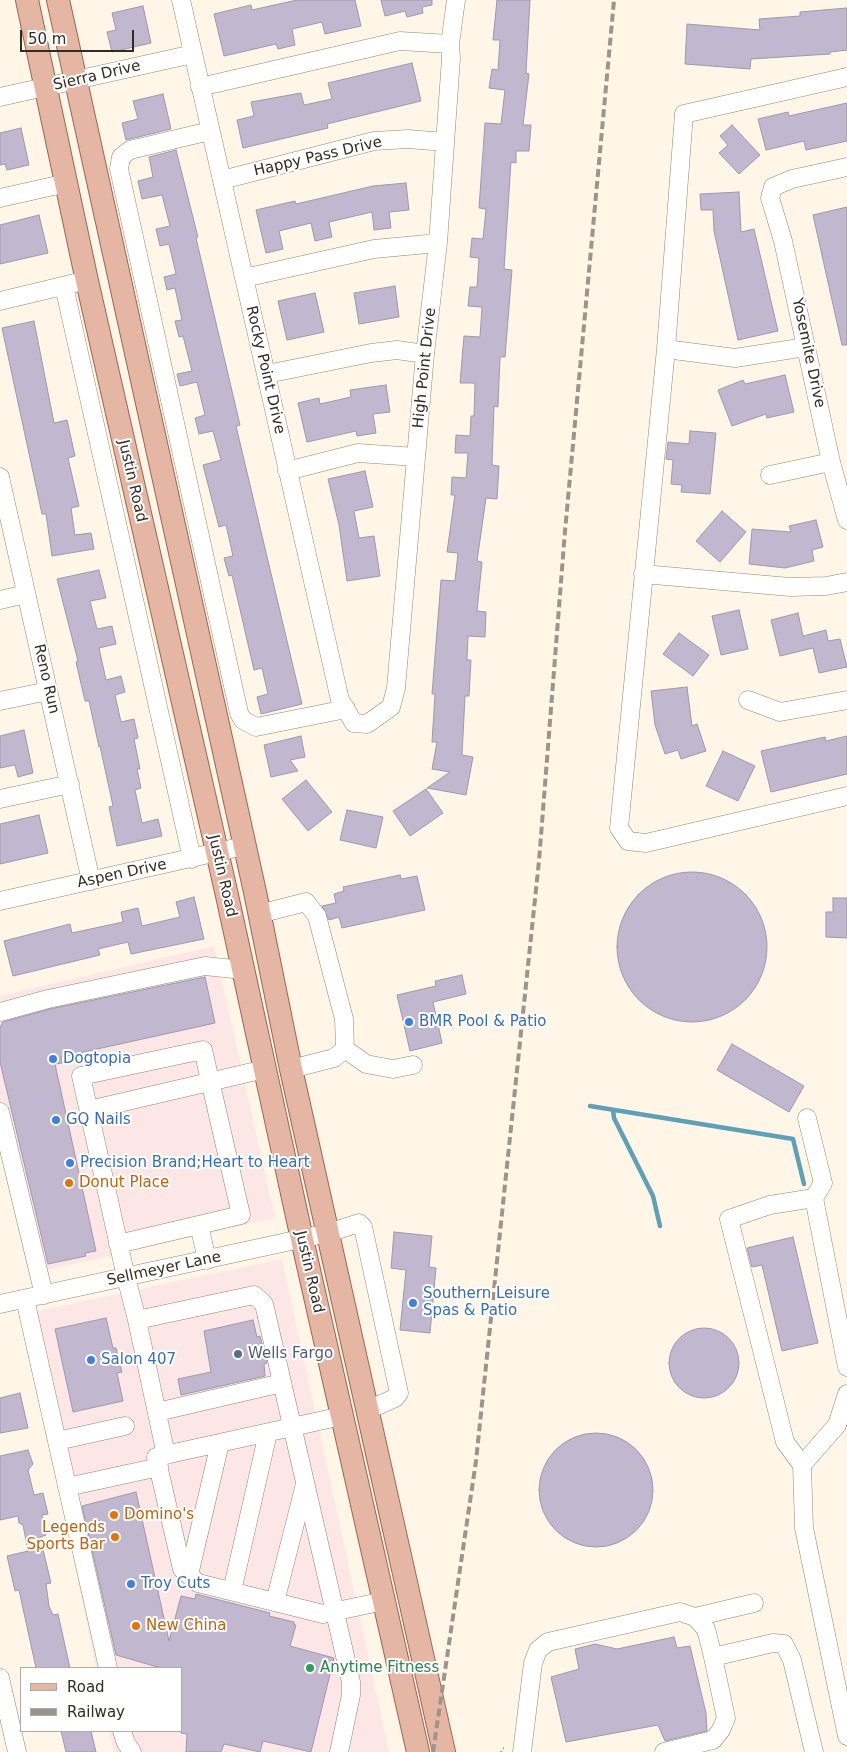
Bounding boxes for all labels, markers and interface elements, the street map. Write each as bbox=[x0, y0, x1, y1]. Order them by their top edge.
scale bar bbox=[22, 20, 136, 52]
text: 50 m bbox=[28, 30, 66, 48]
street label: Sierra Drive bbox=[52, 57, 142, 95]
street label: Happy Pass Drive bbox=[252, 133, 384, 181]
street label: Yosemite Drive bbox=[788, 296, 828, 410]
street label: Rocky Point Drive bbox=[241, 304, 289, 436]
street label: High Point Drive bbox=[410, 307, 440, 429]
street label: Justin Road bbox=[114, 438, 150, 524]
street label: Reno Run bbox=[29, 642, 63, 716]
street label: Justin Road bbox=[204, 833, 240, 919]
street label: Aspen Drive bbox=[76, 856, 168, 892]
place label: BMR Pool & Patio bbox=[419, 1013, 546, 1031]
marker: BMR Pool & Patio bbox=[403, 1016, 415, 1028]
place label: Dogtopia bbox=[63, 1050, 131, 1068]
marker: Dogtopia bbox=[47, 1053, 59, 1065]
place label: GQ Nails bbox=[66, 1111, 131, 1129]
marker: GQ Nails bbox=[50, 1114, 62, 1126]
place label: Precision Brand;Heart to Heart bbox=[80, 1154, 310, 1172]
marker: Precision Brand;Heart to Heart bbox=[64, 1157, 76, 1169]
place label: Donut Place bbox=[79, 1174, 169, 1192]
marker: Donut Place bbox=[63, 1177, 75, 1189]
street label: Justin Road bbox=[291, 1229, 327, 1315]
street label: Sellmeyer Lane bbox=[105, 1248, 223, 1290]
place label: Southern Leisure Spas & Patio bbox=[423, 1285, 550, 1320]
marker: Southern Leisure Spas & Patio bbox=[407, 1297, 419, 1309]
place label: Wells Fargo bbox=[248, 1345, 333, 1363]
marker: Wells Fargo bbox=[232, 1348, 244, 1360]
place label: Salon 407 bbox=[101, 1351, 176, 1369]
marker: Salon 407 bbox=[85, 1354, 97, 1366]
place label: Domino's bbox=[124, 1506, 194, 1524]
marker: Domino's bbox=[108, 1509, 120, 1521]
place label: Legends Sports Bar bbox=[26, 1519, 105, 1554]
marker: Legends Sports Bar bbox=[109, 1531, 121, 1543]
place label: Troy Cuts bbox=[141, 1575, 210, 1593]
marker: Troy Cuts bbox=[125, 1578, 137, 1590]
place label: New China bbox=[146, 1617, 226, 1635]
marker: New China bbox=[130, 1620, 142, 1632]
place label: Anytime Fitness bbox=[320, 1659, 439, 1677]
marker: Anytime Fitness bbox=[304, 1662, 316, 1674]
legend bbox=[20, 1667, 182, 1732]
text: Road bbox=[67, 1678, 105, 1696]
text: Railway bbox=[67, 1703, 125, 1721]

